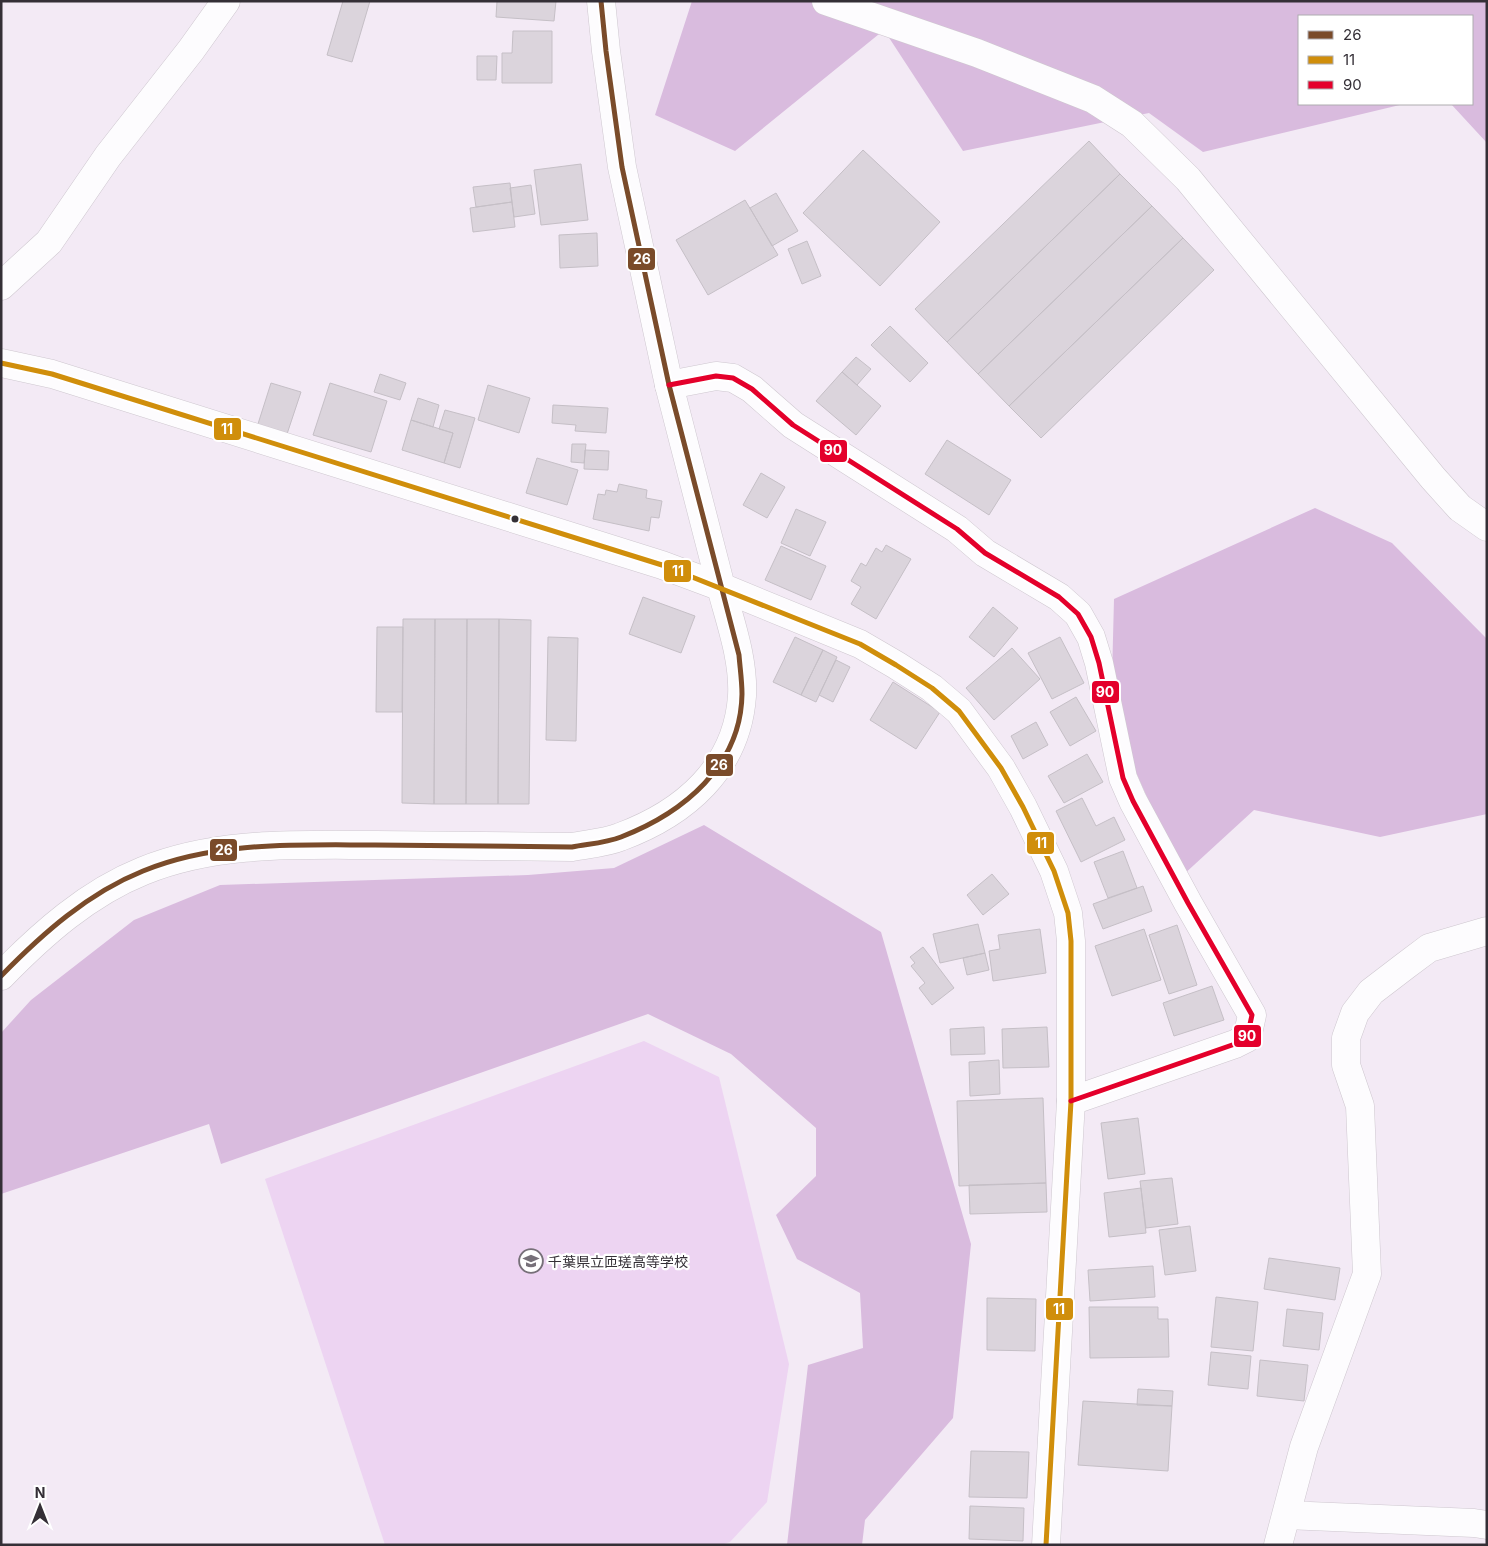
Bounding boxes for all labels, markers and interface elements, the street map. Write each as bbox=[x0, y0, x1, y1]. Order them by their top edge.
legend bbox=[1298, 15, 1473, 105]
text: 26 bbox=[1343, 25, 1361, 44]
text: 11 bbox=[1343, 50, 1355, 69]
text: 90 bbox=[1343, 75, 1362, 94]
line badge: 26 bbox=[627, 247, 656, 271]
text: 26 bbox=[633, 250, 651, 267]
line badge: 11 bbox=[213, 417, 242, 441]
text: 11 bbox=[221, 420, 233, 437]
line badge: 90 bbox=[819, 439, 848, 463]
text: 90 bbox=[824, 441, 842, 458]
unlabelled marker bbox=[510, 514, 520, 524]
line badge: 11 bbox=[663, 559, 692, 583]
text: 11 bbox=[672, 562, 684, 579]
line badge: 90 bbox=[1091, 680, 1120, 704]
text: 90 bbox=[1096, 683, 1114, 700]
line badge: 26 bbox=[705, 753, 734, 777]
text: 26 bbox=[710, 756, 728, 773]
line badge: 11 bbox=[1026, 831, 1055, 855]
text: 11 bbox=[1035, 834, 1047, 851]
line badge: 26 bbox=[209, 838, 238, 862]
text: 26 bbox=[215, 841, 233, 858]
line badge: 90 bbox=[1233, 1024, 1262, 1048]
text: 90 bbox=[1238, 1027, 1256, 1044]
school or university icon: 千葉県立匝瑳高等学校 bbox=[518, 1248, 544, 1274]
place label: 千葉県立匝瑳高等学校 bbox=[548, 1253, 688, 1270]
line badge: 11 bbox=[1045, 1297, 1074, 1321]
text: 11 bbox=[1053, 1300, 1065, 1317]
north arrow bbox=[15, 1481, 65, 1531]
text: N bbox=[35, 1484, 45, 1501]

